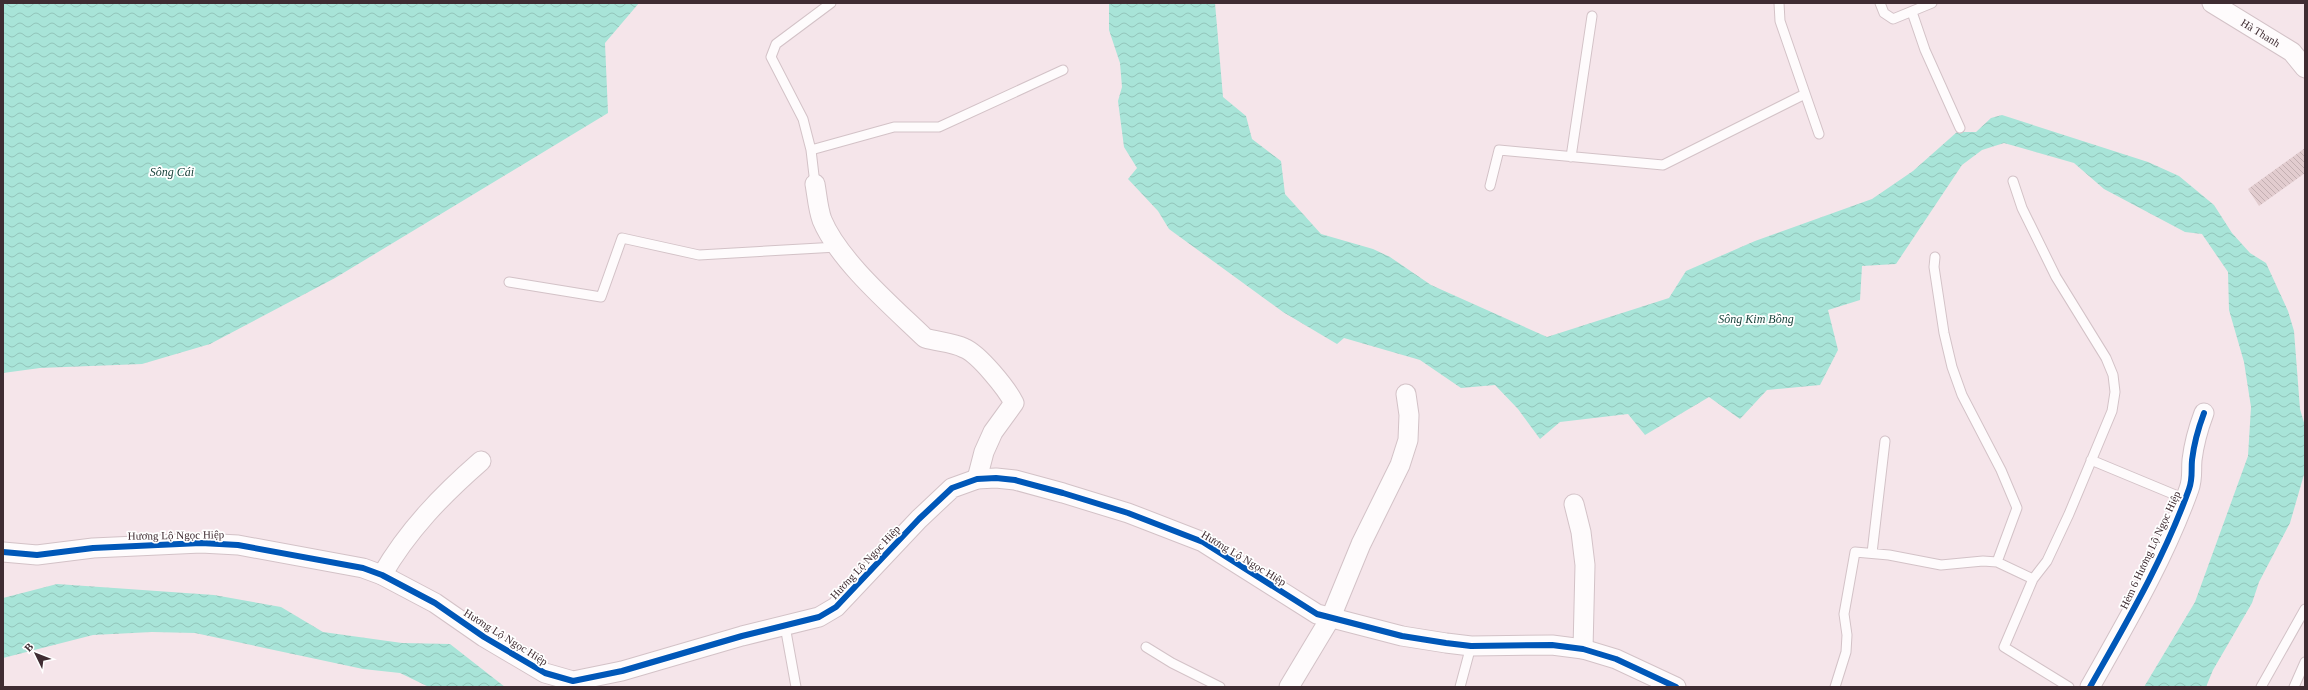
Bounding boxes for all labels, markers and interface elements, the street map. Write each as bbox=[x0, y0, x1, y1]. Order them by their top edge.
street label: Hà Thanh bbox=[2239, 16, 2283, 50]
water label: Sông Cái bbox=[150, 165, 194, 179]
water label: Sông Kim Bồng bbox=[1718, 312, 1794, 326]
street label: Hẻm 6 Hương Lộ Ngọc Hiệp bbox=[2117, 489, 2183, 611]
street label: Hương Lộ Ngọc Hiệp bbox=[828, 522, 903, 601]
street label: Hương Lộ Ngọc Hiệp bbox=[128, 528, 225, 542]
street label: Hương Lộ Ngọc Hiệp bbox=[1200, 528, 1289, 588]
street label: Hương Lộ Ngọc Hiệp bbox=[462, 606, 550, 668]
north arrow bbox=[16, 634, 56, 674]
text: B bbox=[22, 640, 36, 654]

